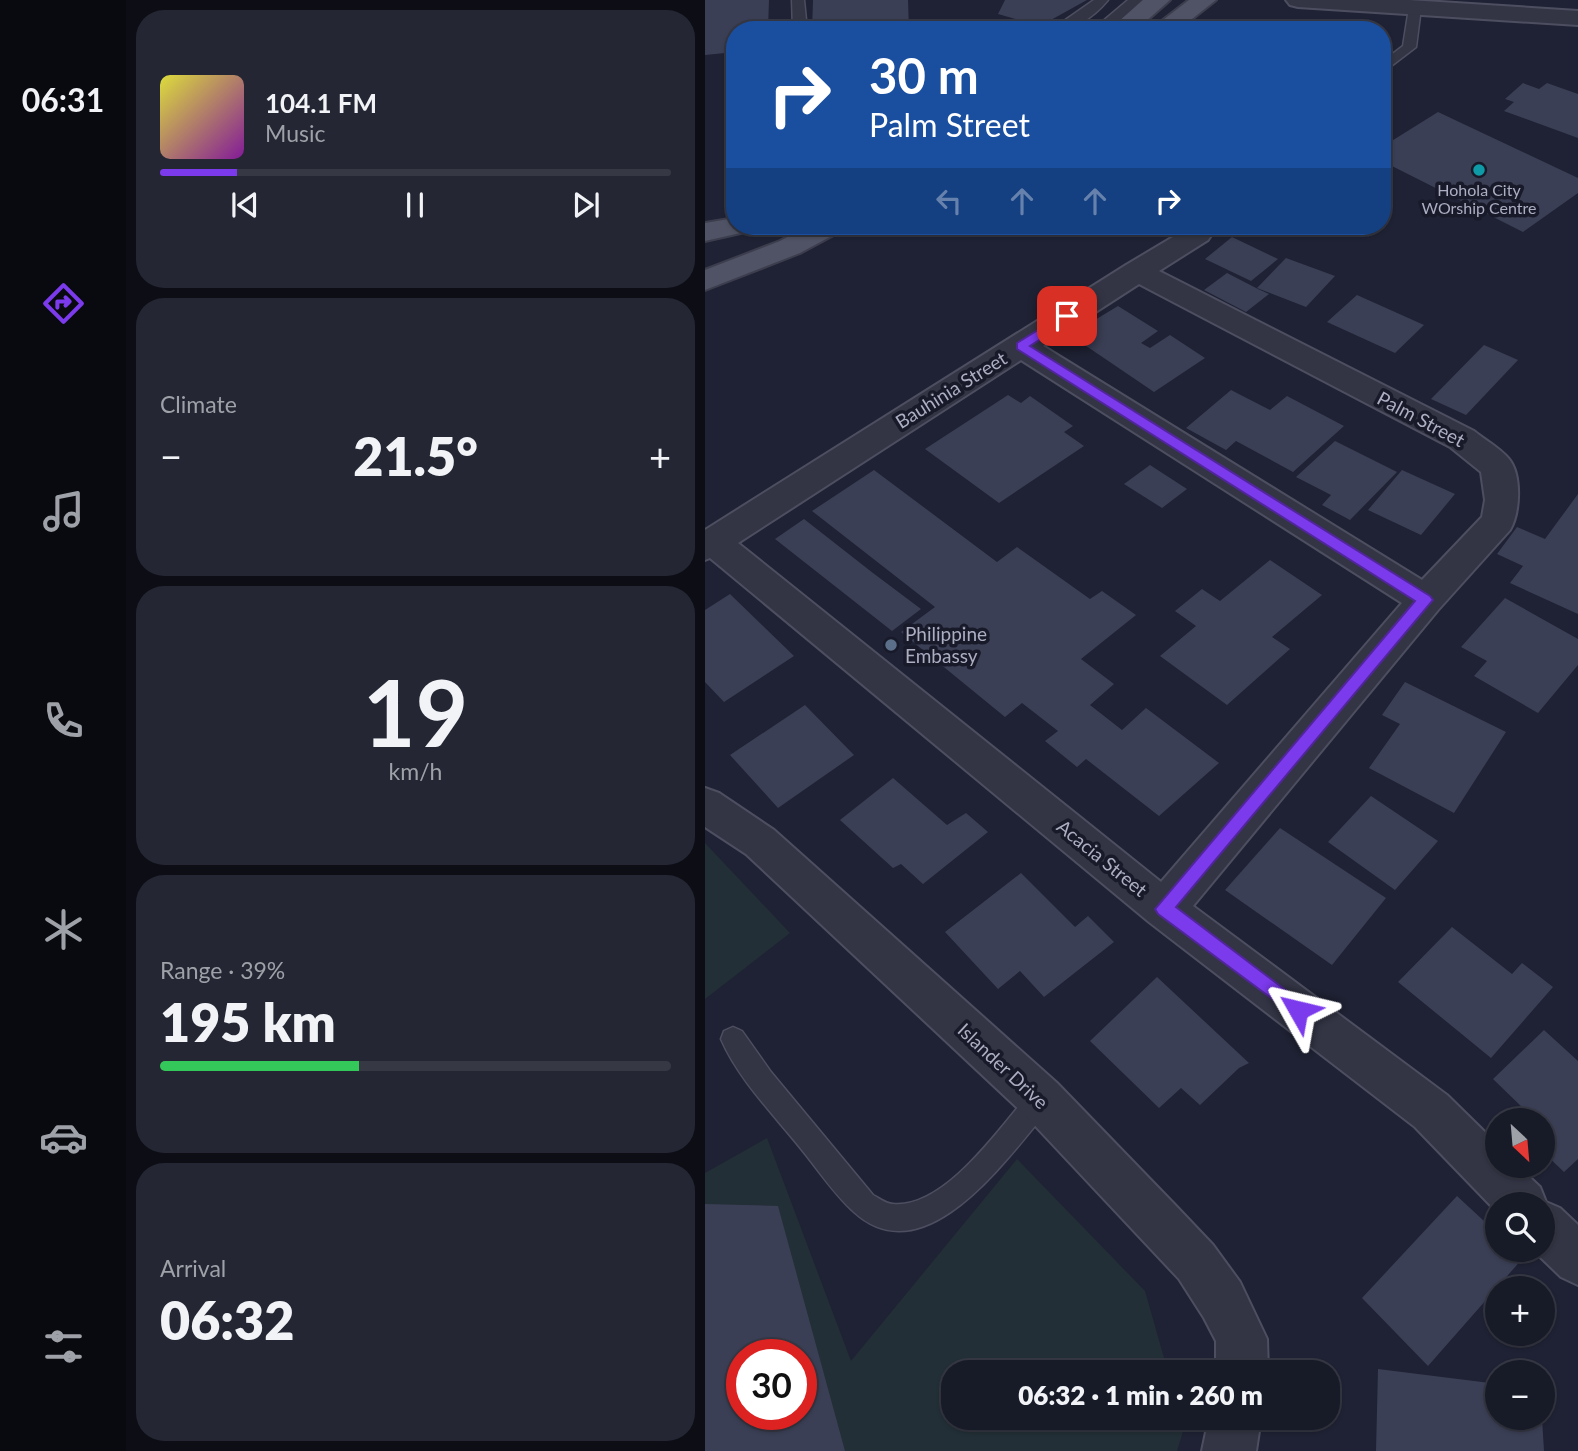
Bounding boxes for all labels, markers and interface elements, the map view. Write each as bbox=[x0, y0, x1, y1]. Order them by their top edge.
text: 30 m bbox=[869, 46, 979, 104]
icon: right bbox=[754, 49, 845, 140]
text: 06:31 bbox=[22, 80, 104, 119]
text: 104.1 FM bbox=[265, 87, 377, 119]
text: Palm Street bbox=[869, 105, 1030, 144]
text: Music bbox=[265, 119, 325, 147]
marker: Hohola City WOrship Centre bbox=[1471, 162, 1487, 178]
place label: Hohola City WOrship Centre bbox=[1421, 180, 1537, 217]
icon: left bbox=[930, 182, 968, 220]
icon: ahead bbox=[1003, 182, 1041, 220]
icon: ahead bbox=[1076, 182, 1114, 220]
icon: right bbox=[1149, 182, 1187, 220]
icon: previous bbox=[226, 186, 264, 224]
icon: pause bbox=[396, 186, 434, 224]
icon: next bbox=[567, 186, 605, 224]
icon: directions bbox=[39, 279, 88, 328]
pin bbox=[1037, 286, 1097, 346]
icon: arrive bbox=[1048, 297, 1086, 335]
street label: Bauhinia Street bbox=[891, 346, 1011, 433]
street label: Palm Street bbox=[1374, 386, 1469, 451]
text: Climate bbox=[160, 390, 237, 418]
text: 21.5° bbox=[353, 425, 478, 487]
text: − bbox=[160, 433, 182, 479]
text: + bbox=[649, 433, 671, 479]
icon: music bbox=[39, 487, 88, 536]
place label: Philippine Embassy bbox=[905, 622, 987, 667]
marker: Philippine Embassy bbox=[883, 637, 899, 653]
text: 19 bbox=[363, 657, 468, 766]
icon: phone bbox=[39, 696, 88, 745]
text: km/h bbox=[389, 757, 442, 785]
street label: Acacia Street bbox=[1053, 814, 1152, 901]
icon: climate bbox=[39, 905, 88, 954]
text: Range · 39% bbox=[160, 956, 285, 984]
position arrow bbox=[1261, 973, 1335, 1047]
text: 195 km bbox=[160, 991, 336, 1053]
street label: Islander Drive bbox=[953, 1018, 1053, 1113]
north arrow bbox=[1485, 1108, 1555, 1178]
map controls bbox=[1485, 1108, 1555, 1430]
icon: car bbox=[39, 1113, 88, 1162]
button: search bbox=[1485, 1192, 1555, 1262]
text: Arrival bbox=[160, 1254, 226, 1282]
button: + bbox=[1485, 1276, 1555, 1346]
text: 06:32 bbox=[160, 1289, 294, 1351]
icon: filters bbox=[39, 1322, 88, 1371]
speed limit sign: 30 bbox=[726, 1339, 817, 1430]
button: − bbox=[1485, 1360, 1555, 1430]
text: 06:32 · 1 min · 260 m bbox=[1018, 1379, 1263, 1411]

